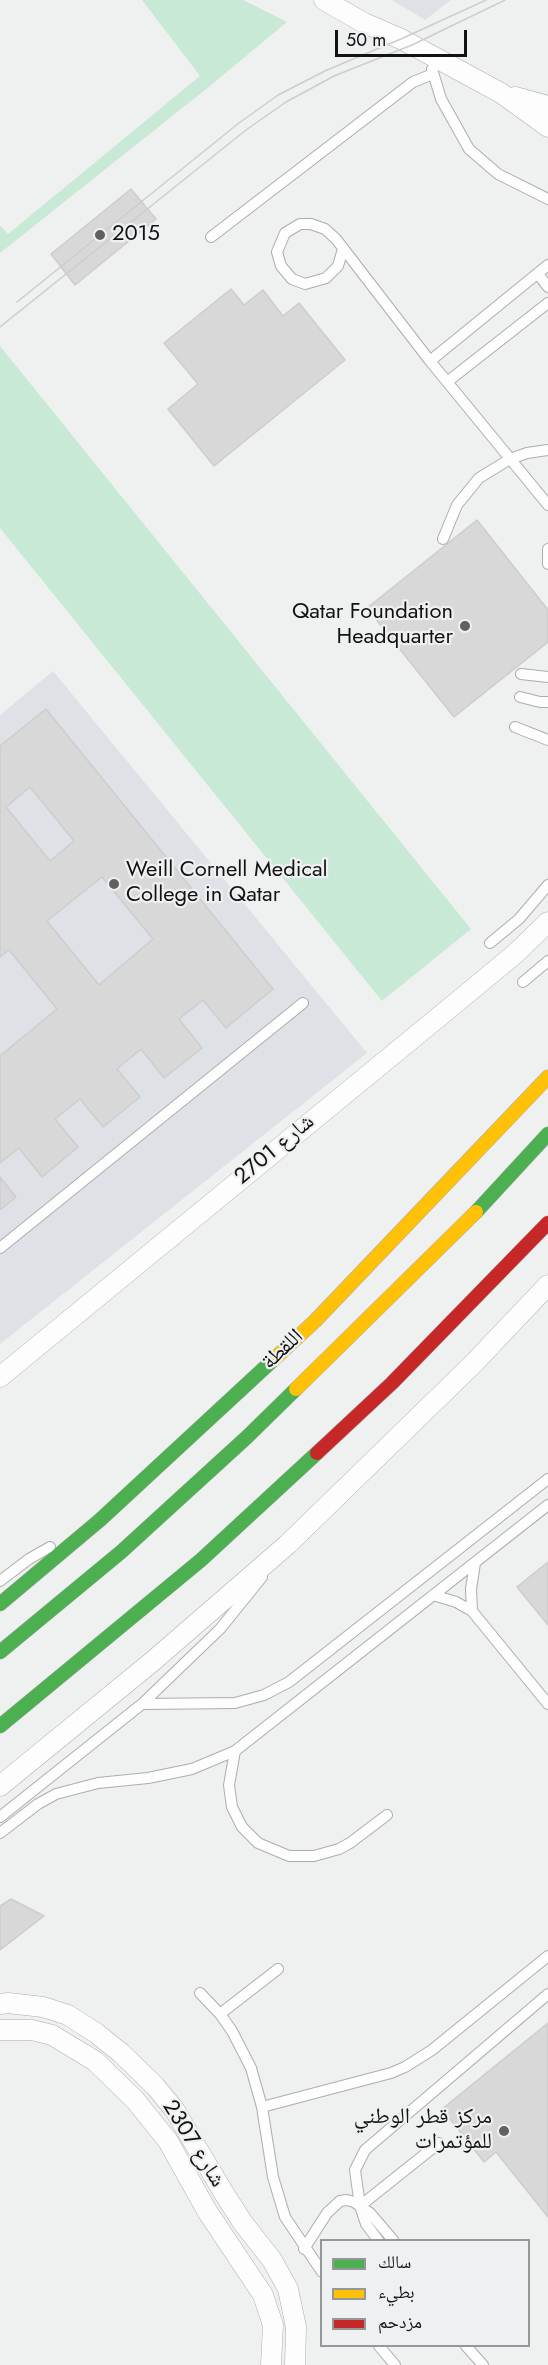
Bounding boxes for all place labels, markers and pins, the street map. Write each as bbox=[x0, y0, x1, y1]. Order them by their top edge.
place label: 2015 bbox=[112, 222, 160, 248]
marker: 2015 bbox=[93, 228, 107, 242]
place label: Qatar Foundation Headquarter bbox=[292, 600, 453, 652]
marker: Qatar Foundation Headquarter bbox=[458, 619, 472, 633]
place label: Weill Cornell Medical College in Qatar bbox=[126, 858, 328, 909]
marker: Weill Cornell Medical College in Qatar bbox=[107, 877, 121, 891]
place label: مركز قطر الوطني للمؤتمرات bbox=[354, 2105, 492, 2156]
marker: مركز قطر الوطني للمؤتمرات bbox=[497, 2124, 511, 2138]

